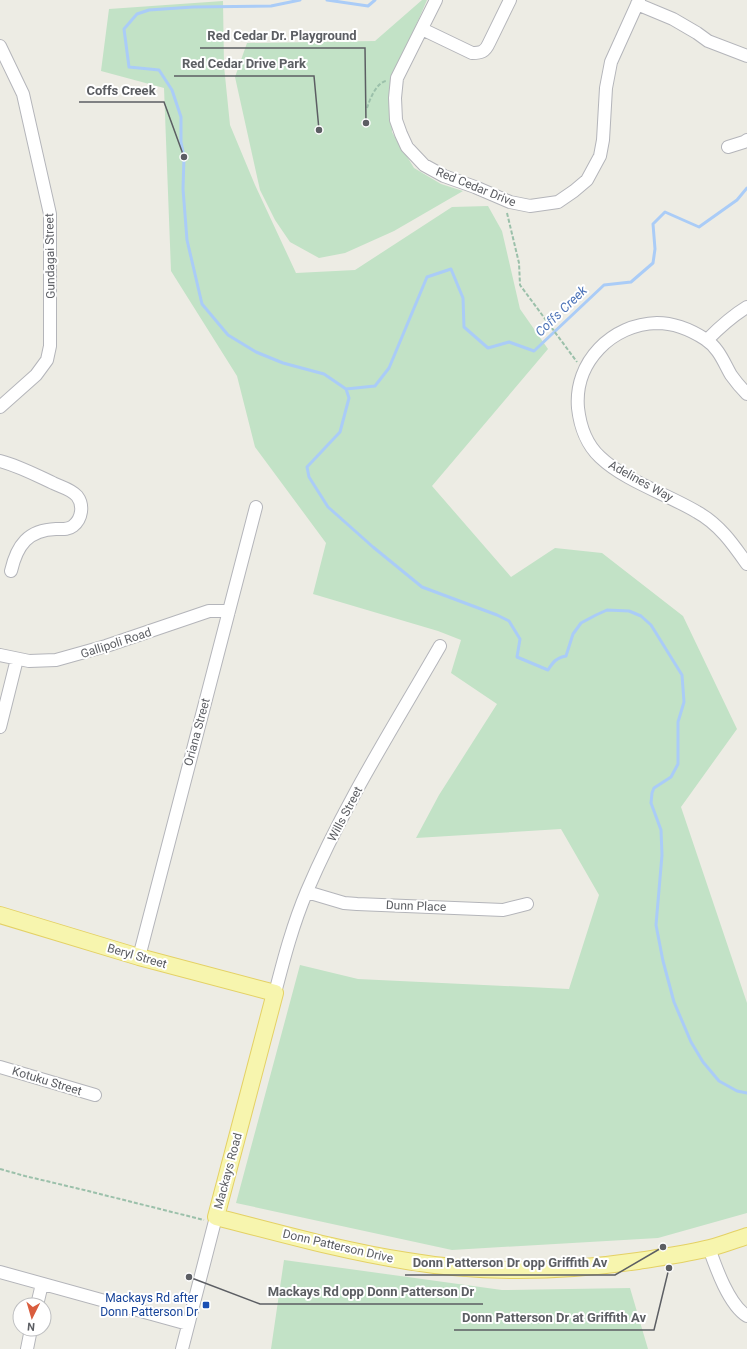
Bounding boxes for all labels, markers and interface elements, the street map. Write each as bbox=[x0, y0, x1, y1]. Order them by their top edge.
callout: Red Cedar Dr. Playground bbox=[200, 23, 365, 48]
text: Red Cedar Dr. Playground bbox=[207, 28, 357, 43]
callout: Red Cedar Drive Park bbox=[174, 51, 314, 76]
text: Red Cedar Drive Park bbox=[182, 56, 307, 71]
callout: Coffs Creek bbox=[79, 77, 164, 102]
text: Coffs Creek bbox=[86, 83, 157, 98]
street label: Red Cedar Drive bbox=[434, 165, 518, 209]
street label: Gundagai Street bbox=[42, 213, 58, 299]
water label: Coffs Creek bbox=[532, 282, 590, 339]
street label: Adelines Way bbox=[606, 458, 676, 505]
street label: Gallipoli Road bbox=[79, 625, 153, 661]
street label: Oriana Street bbox=[181, 697, 213, 767]
street label: Wills Street bbox=[325, 784, 365, 844]
street label: Dunn Place bbox=[386, 898, 446, 914]
street label: Beryl Street bbox=[106, 941, 168, 971]
street label: Kotuku Street bbox=[10, 1064, 84, 1098]
street label: Mackays Road bbox=[211, 1131, 245, 1211]
street label: Donn Patterson Drive bbox=[281, 1226, 395, 1266]
callout: Donn Patterson Dr opp Griffith Av bbox=[405, 1250, 615, 1275]
text: Donn Patterson Dr opp Griffith Av bbox=[413, 1255, 608, 1270]
callout: Mackays Rd opp Donn Patterson Dr bbox=[260, 1279, 483, 1304]
text: Mackays Rd opp Donn Patterson Dr bbox=[268, 1284, 475, 1299]
place label: Mackays Rd after Donn Patterson Dr bbox=[100, 1291, 198, 1319]
north arrow bbox=[12, 1297, 52, 1337]
marker: Mackays Rd after Donn Patterson Dr bbox=[201, 1300, 211, 1310]
callout: Donn Patterson Dr at Griffith Av bbox=[454, 1305, 654, 1330]
text: Donn Patterson Dr at Griffith Av bbox=[462, 1310, 646, 1325]
text: N bbox=[27, 1320, 36, 1333]

